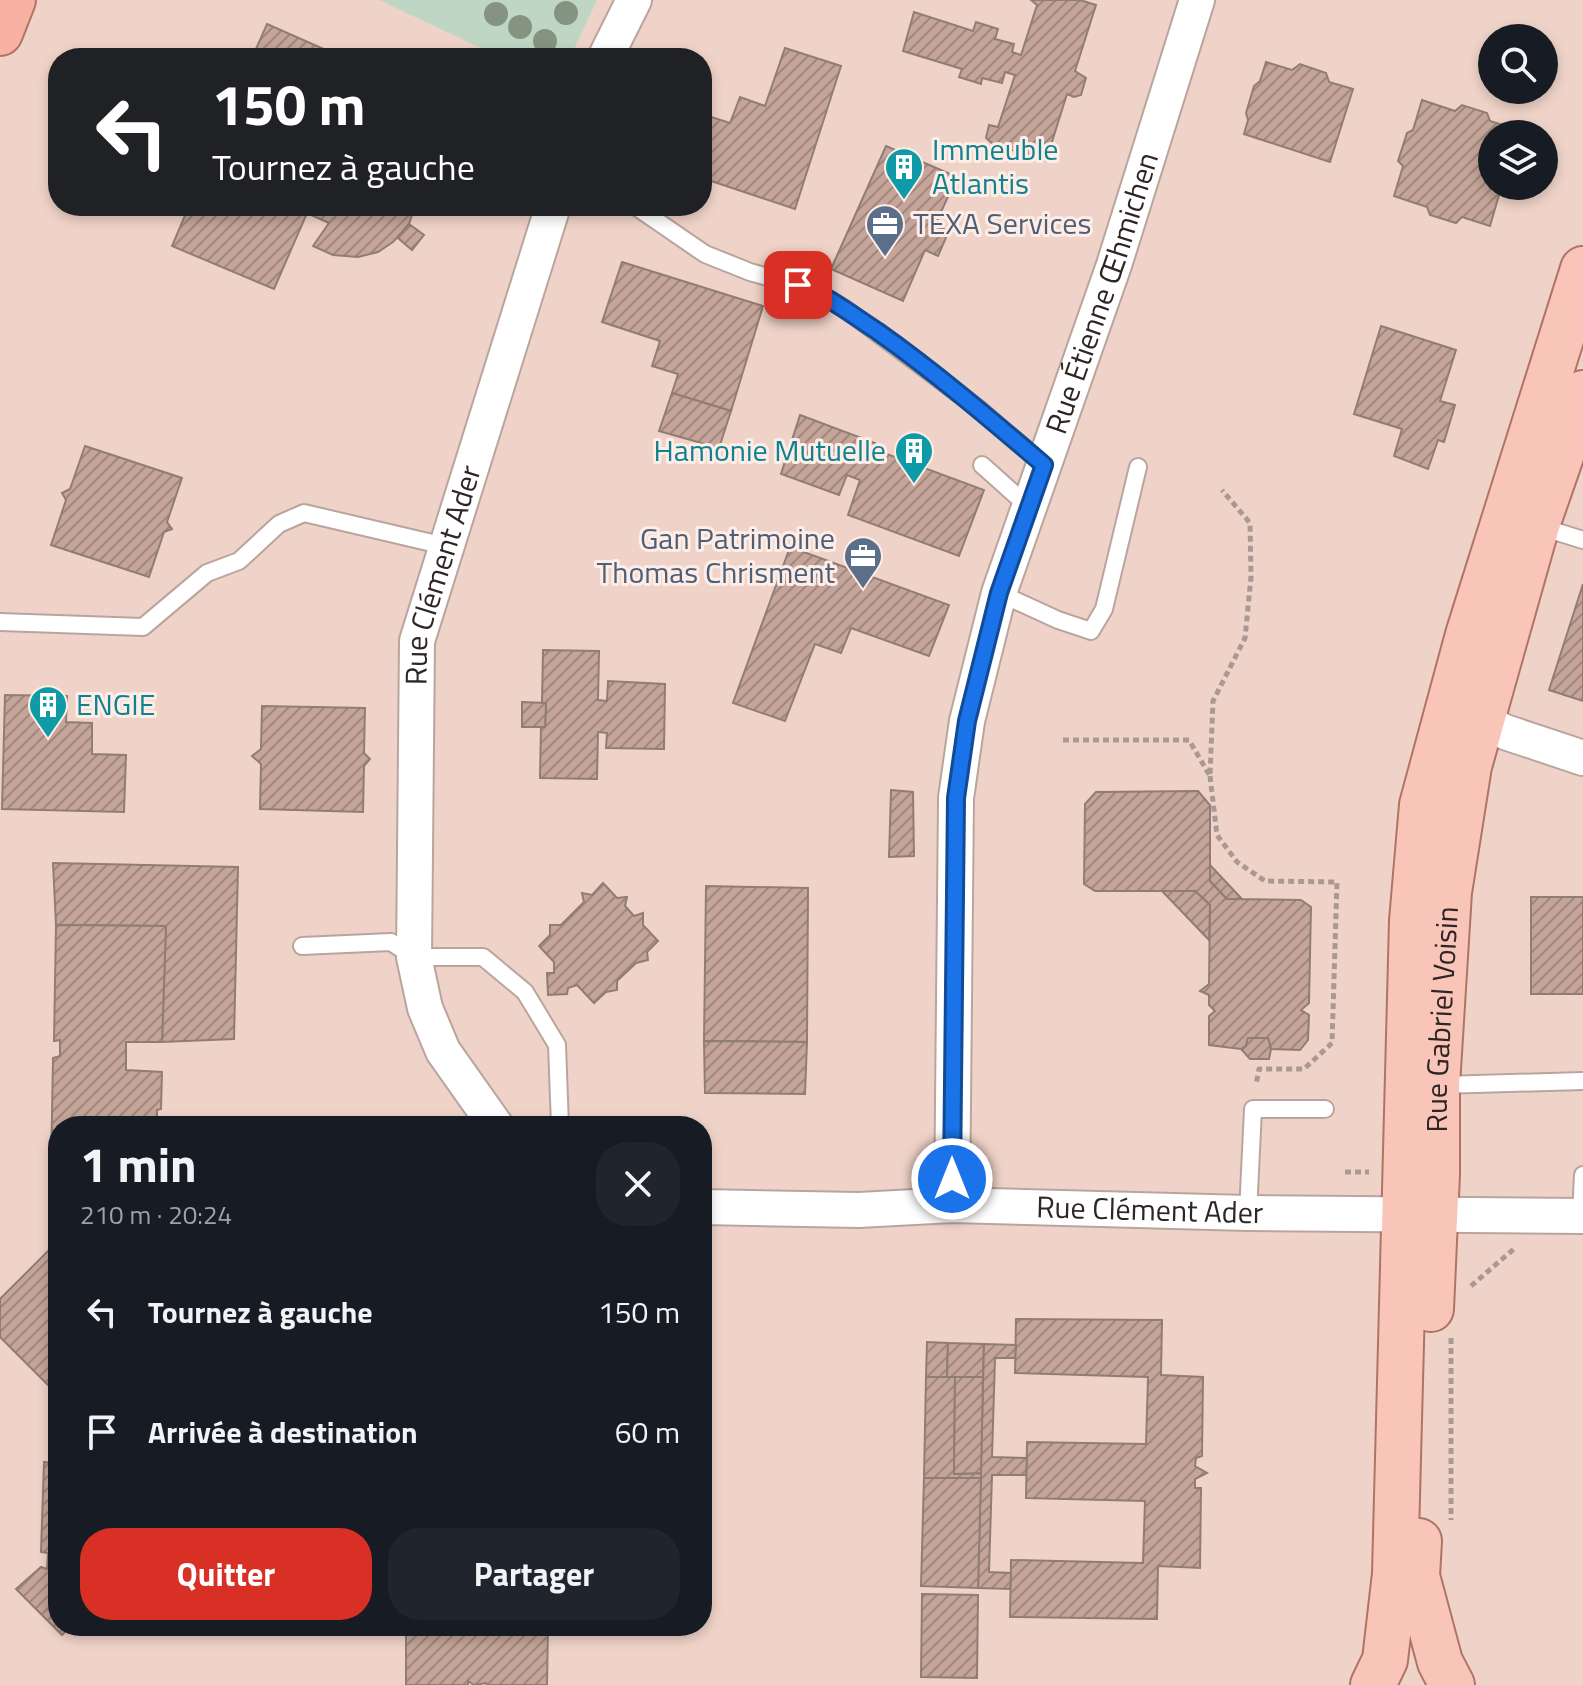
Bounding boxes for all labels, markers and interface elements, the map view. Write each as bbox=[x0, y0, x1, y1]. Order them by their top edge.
map controls bbox=[1478, 24, 1558, 200]
button: search bbox=[1478, 24, 1558, 104]
text: 150 m bbox=[212, 62, 365, 147]
icon: left bbox=[80, 80, 184, 184]
button: layers bbox=[1478, 120, 1558, 200]
place label: Immeuble Atlantis bbox=[932, 126, 1058, 206]
text: Tournez à gauche bbox=[212, 139, 475, 194]
building icon: Immeuble Atlantis bbox=[883, 146, 925, 201]
street label: Rue Étienne Œhmichen bbox=[1033, 146, 1170, 440]
place label: TEXA Services bbox=[913, 200, 1091, 246]
office icon: TEXA Services bbox=[864, 203, 906, 258]
pin bbox=[764, 251, 832, 319]
icon: arrive bbox=[776, 263, 820, 307]
place label: Hamonie Mutuelle bbox=[654, 427, 886, 473]
building icon: Hamonie Mutuelle bbox=[893, 430, 935, 485]
street label: Rue Clément Ader bbox=[393, 459, 493, 685]
place label: Gan Patrimoine Thomas Chrisment bbox=[597, 515, 835, 595]
office icon: Gan Patrimoine Thomas Chrisment bbox=[842, 535, 884, 590]
place label: ENGIE bbox=[76, 681, 155, 727]
building icon: ENGIE bbox=[27, 684, 69, 739]
street label: Rue Gabriel Voisin bbox=[1413, 905, 1470, 1132]
text: 1 min bbox=[80, 1128, 197, 1201]
position arrow bbox=[910, 1137, 994, 1221]
button: close bbox=[596, 1142, 680, 1226]
street label: Rue Clément Ader bbox=[1036, 1183, 1263, 1235]
text: 210 m · 20:24 bbox=[80, 1195, 232, 1234]
text: Tournez à gauche bbox=[148, 1289, 373, 1335]
text: 150 m bbox=[598, 1289, 680, 1335]
icon: left bbox=[80, 1290, 124, 1334]
text: Arrivée à destination bbox=[148, 1409, 418, 1455]
text: 60 m bbox=[615, 1409, 680, 1455]
icon: arrive bbox=[80, 1410, 124, 1454]
button: Quitter bbox=[80, 1528, 372, 1620]
button: Partager bbox=[388, 1528, 680, 1620]

